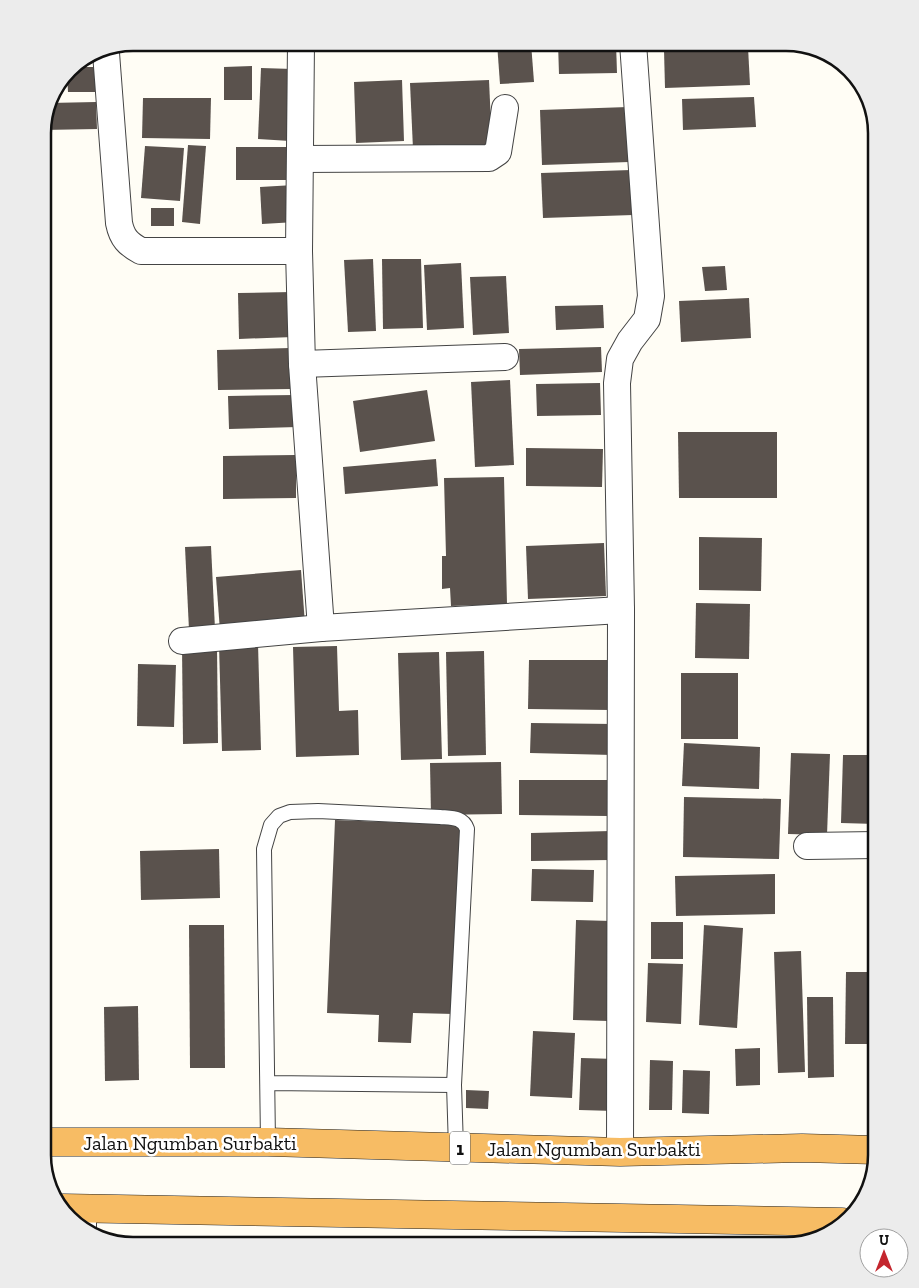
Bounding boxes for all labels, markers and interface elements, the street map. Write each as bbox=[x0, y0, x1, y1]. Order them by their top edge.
street label: Jalan Ngumban Surbakti bbox=[83, 1131, 297, 1155]
road number: 1 bbox=[450, 1132, 470, 1164]
street label: Jalan Ngumban Surbakti bbox=[487, 1137, 701, 1161]
north arrow bbox=[859, 1228, 909, 1278]
text: U bbox=[879, 1232, 889, 1249]

